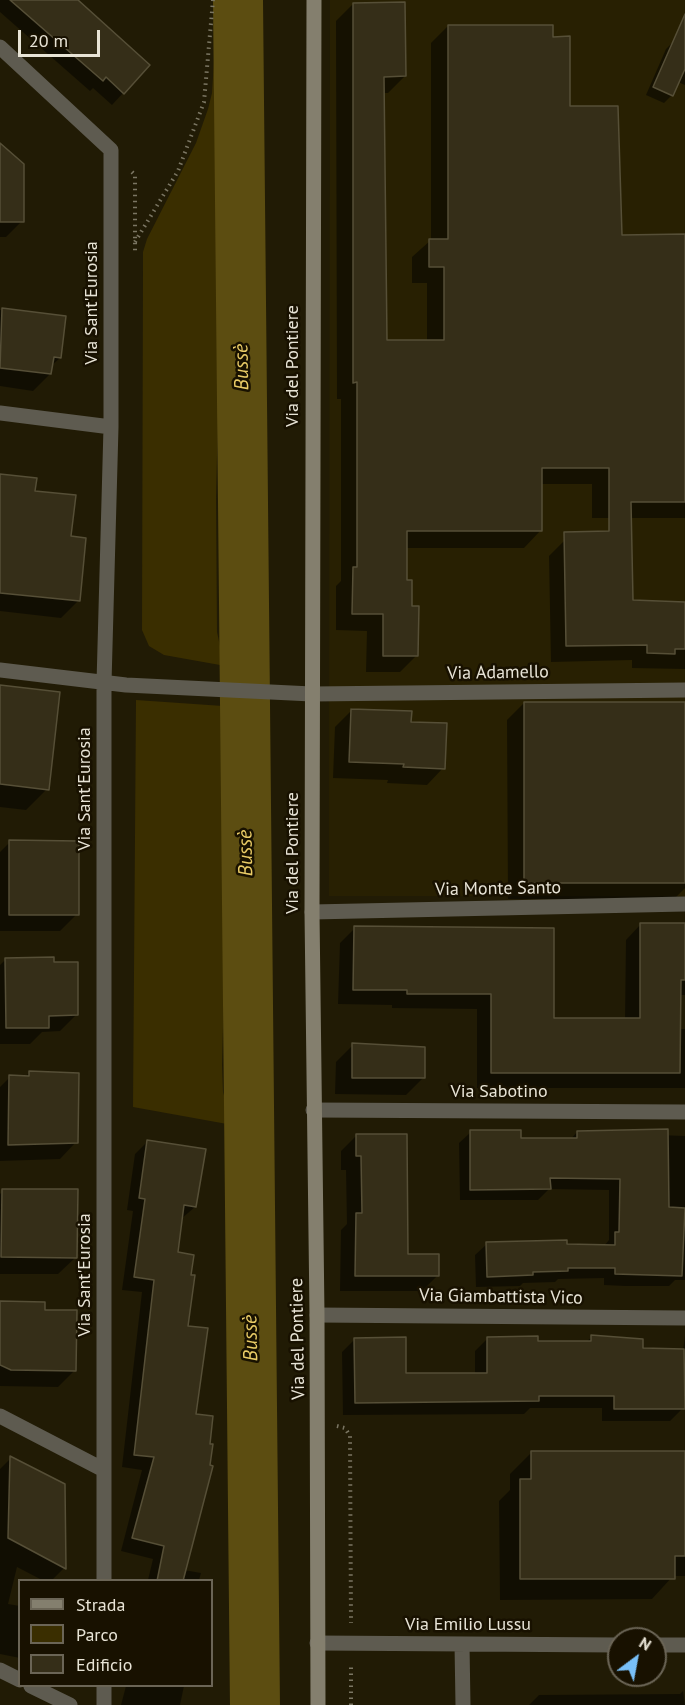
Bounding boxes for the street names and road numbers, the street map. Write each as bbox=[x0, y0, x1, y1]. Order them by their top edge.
street label: Via Sant'Eurosia bbox=[81, 241, 103, 365]
street label: Via del Pontiere bbox=[282, 305, 304, 427]
street label: Via Adamello bbox=[447, 661, 549, 685]
street label: Via Sant'Eurosia bbox=[74, 727, 96, 851]
street label: Via del Pontiere bbox=[282, 792, 304, 914]
street label: Via Monte Santo bbox=[435, 877, 561, 901]
street label: Via Sabotino bbox=[450, 1081, 548, 1103]
street label: Via Sant'Eurosia bbox=[74, 1213, 96, 1337]
street label: Via del Pontiere bbox=[286, 1278, 310, 1400]
street label: Via Giambattista Vico bbox=[419, 1285, 583, 1309]
street label: Via Emilio Lussu bbox=[405, 1614, 531, 1636]

